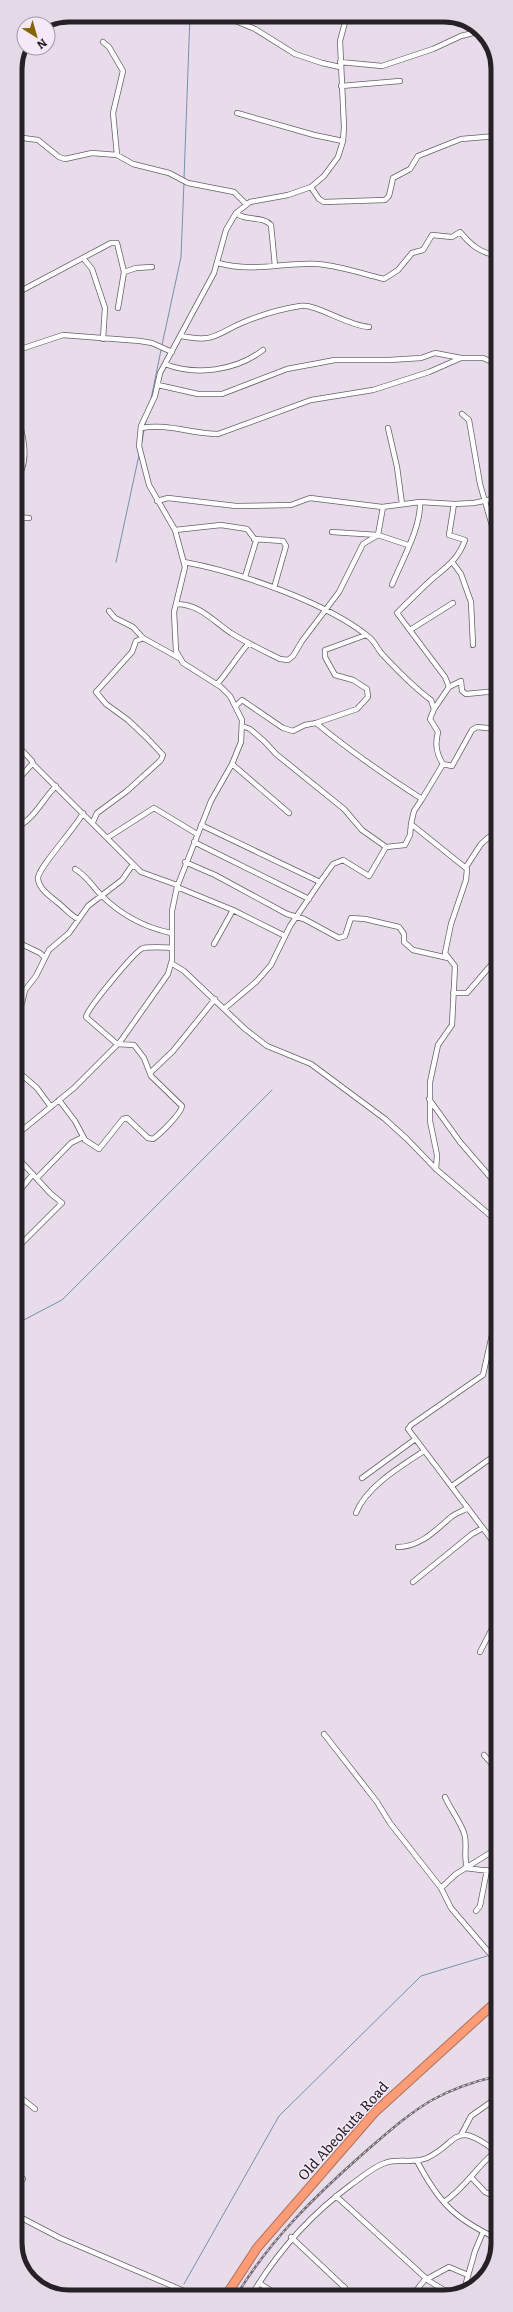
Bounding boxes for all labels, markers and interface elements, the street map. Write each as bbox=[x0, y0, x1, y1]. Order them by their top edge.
north arrow bbox=[16, 16, 56, 56]
text: N bbox=[34, 36, 51, 54]
street label: Old Abeokuta Road bbox=[292, 2076, 392, 2184]

